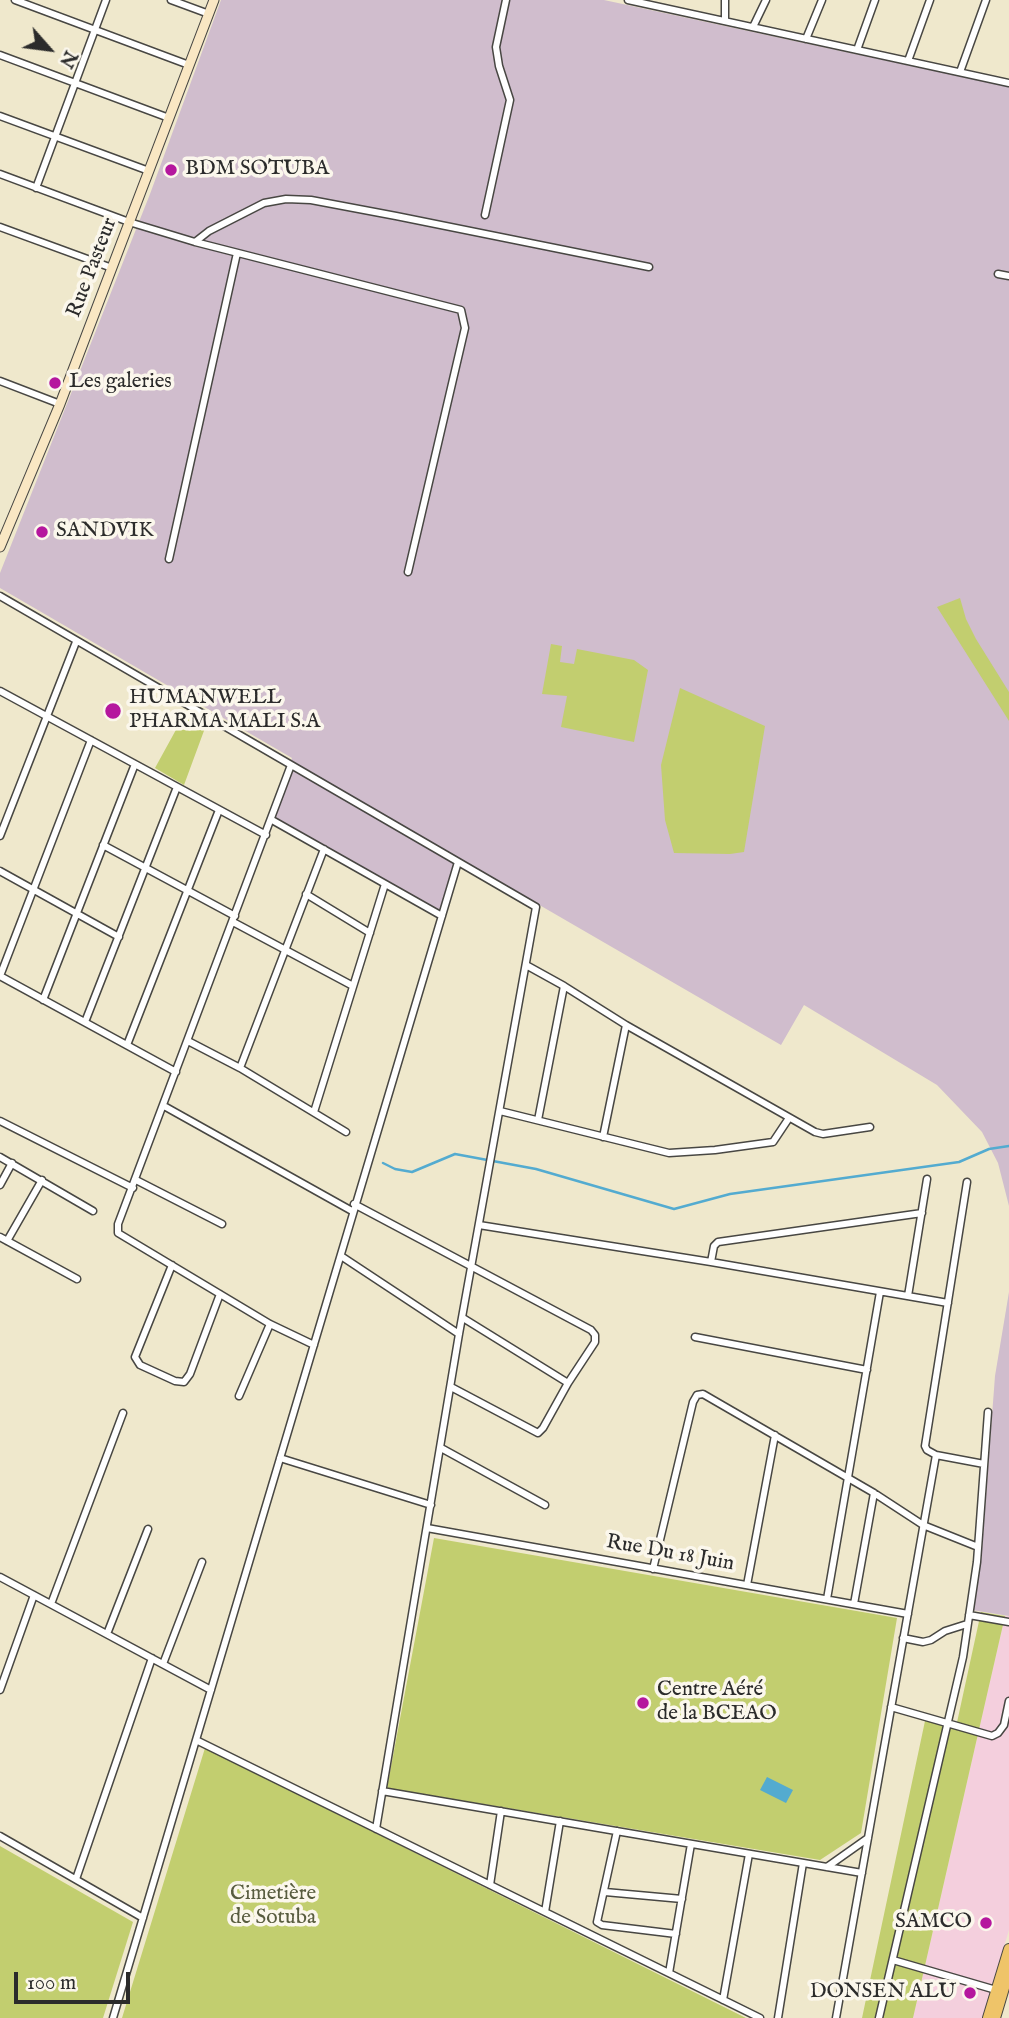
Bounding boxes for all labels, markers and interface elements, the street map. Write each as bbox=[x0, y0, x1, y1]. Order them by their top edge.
north arrow bbox=[14, 14, 84, 84]
text: N bbox=[53, 46, 82, 72]
place label: BDM SOTUBA bbox=[185, 157, 329, 183]
marker: BDM SOTUBA bbox=[163, 162, 179, 178]
street label: Rue Pasteur bbox=[62, 215, 124, 321]
place label: Les galeries bbox=[69, 370, 172, 396]
marker: Les galeries bbox=[47, 375, 63, 391]
place label: SANDVIK bbox=[56, 519, 154, 545]
marker: SANDVIK bbox=[34, 524, 50, 540]
place label: HUMANWELL PHARMA MALI S.A bbox=[129, 686, 320, 736]
marker: HUMANWELL PHARMA MALI S.A bbox=[103, 701, 123, 721]
street label: Rue Du 18 Juin bbox=[604, 1530, 736, 1578]
place label: Centre Aéré de la BCEAO bbox=[657, 1678, 777, 1728]
marker: Centre Aéré de la BCEAO bbox=[635, 1695, 651, 1711]
park label: Cimetière de Sotuba bbox=[230, 1882, 316, 1932]
place label: SAMCO bbox=[895, 1910, 972, 1936]
marker: SAMCO bbox=[978, 1915, 994, 1931]
scale bar bbox=[18, 1958, 133, 2002]
text: 100 m bbox=[27, 1970, 76, 1997]
place label: DONSEN ALU bbox=[810, 1980, 956, 2006]
marker: DONSEN ALU bbox=[962, 1985, 978, 2001]

